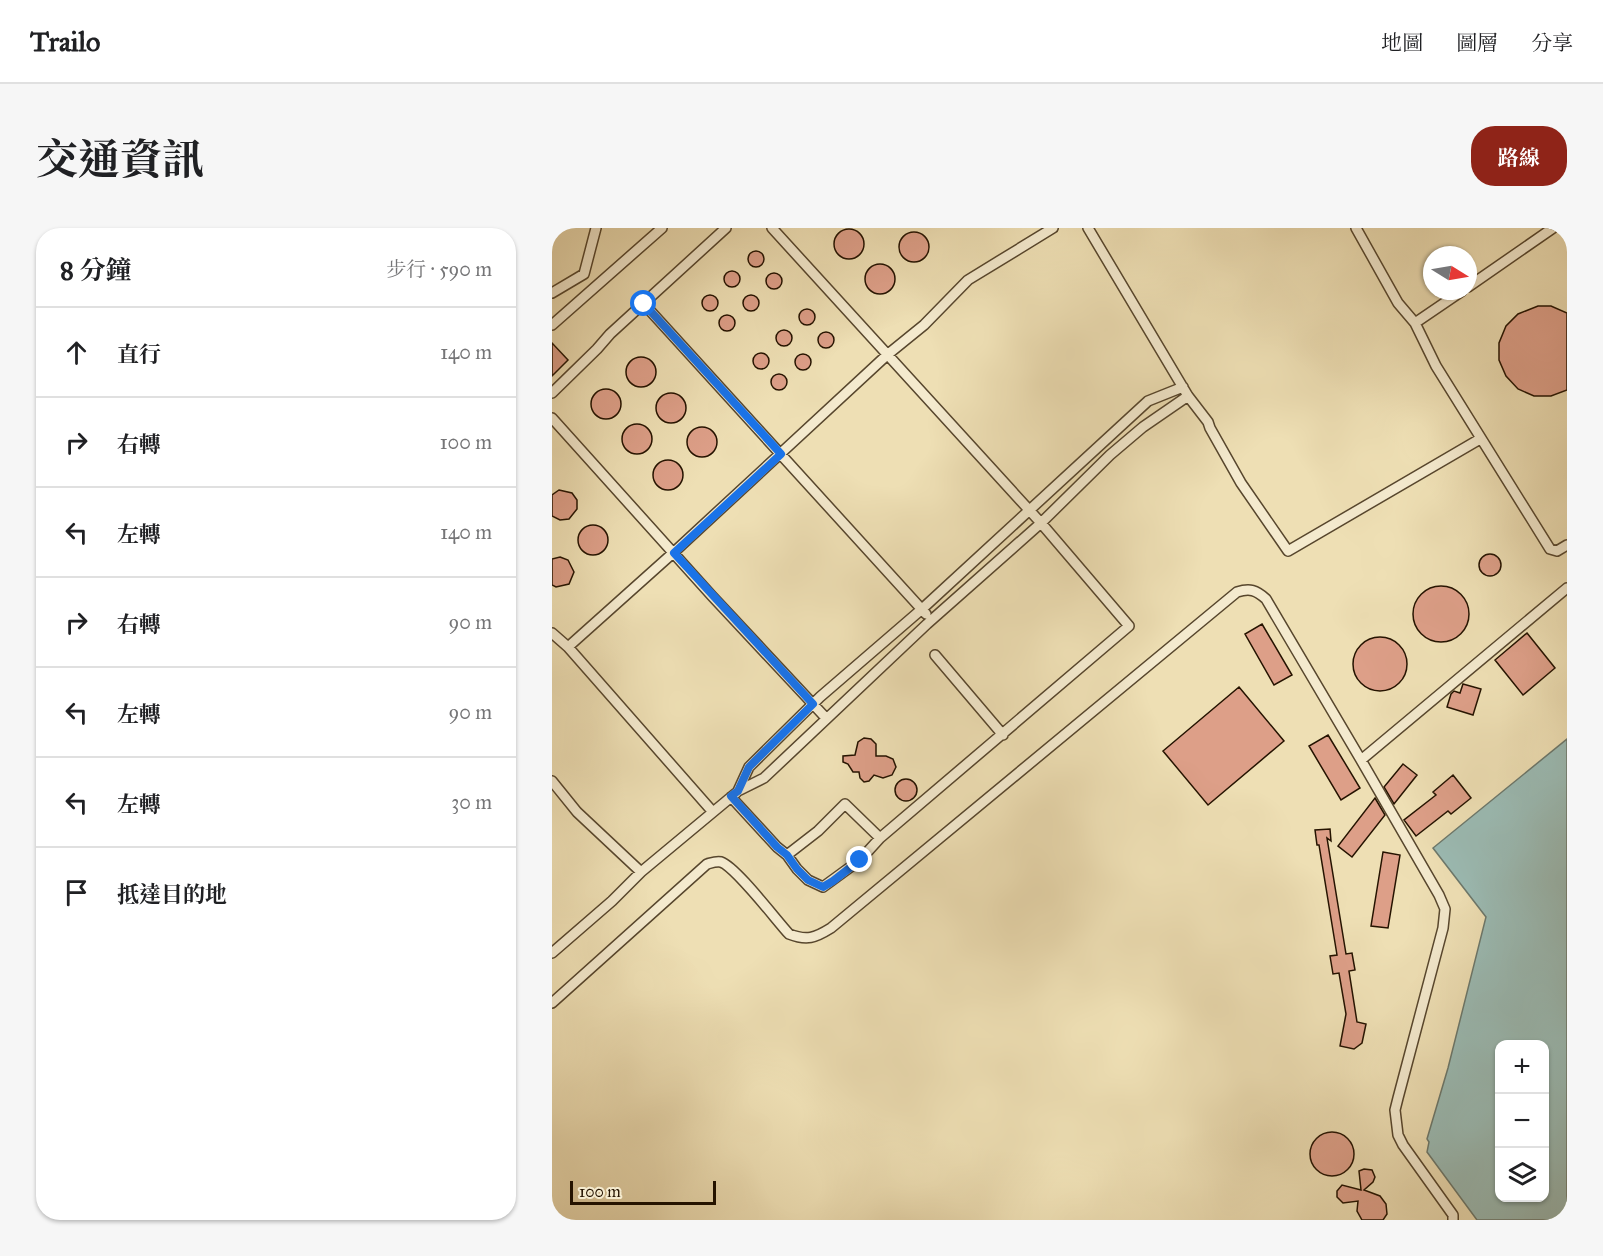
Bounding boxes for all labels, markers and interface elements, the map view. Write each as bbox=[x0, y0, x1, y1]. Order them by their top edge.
text: Trailo bbox=[30, 24, 100, 59]
text: 地圖 bbox=[1381, 30, 1423, 56]
text: 圖層 bbox=[1456, 30, 1498, 56]
text: 分享 bbox=[1531, 30, 1573, 56]
button: 路線 bbox=[1471, 126, 1567, 186]
text: 交通資訊 bbox=[36, 134, 204, 186]
north arrow bbox=[1423, 246, 1477, 300]
text: 8 分鐘 bbox=[60, 254, 131, 286]
text: 步行 · 590 m bbox=[386, 257, 492, 281]
route start bbox=[630, 290, 656, 316]
icon: ahead bbox=[60, 336, 93, 369]
text: 140 m bbox=[440, 340, 492, 364]
text: 直行 bbox=[117, 341, 161, 368]
icon: right bbox=[60, 426, 93, 459]
text: 100 m bbox=[440, 430, 492, 454]
text: 右轉 bbox=[117, 431, 161, 458]
icon: left bbox=[60, 516, 93, 549]
text: 140 m bbox=[440, 520, 492, 544]
text: 左轉 bbox=[117, 521, 161, 548]
icon: right bbox=[60, 606, 93, 639]
text: 90 m bbox=[449, 610, 492, 634]
text: 右轉 bbox=[117, 611, 161, 638]
icon: left bbox=[60, 696, 93, 729]
text: 90 m bbox=[449, 700, 492, 724]
text: 左轉 bbox=[117, 701, 161, 728]
icon: left bbox=[60, 786, 93, 819]
text: 30 m bbox=[451, 790, 492, 814]
text: 左轉 bbox=[117, 791, 161, 818]
route end bbox=[846, 846, 872, 872]
icon: arrive bbox=[60, 876, 93, 909]
text: 抵達目的地 bbox=[117, 881, 227, 908]
map controls bbox=[1495, 1040, 1549, 1202]
button: + bbox=[1495, 1040, 1549, 1094]
button: − bbox=[1495, 1094, 1549, 1148]
button: layers bbox=[1495, 1148, 1549, 1202]
scale bar bbox=[570, 1178, 716, 1206]
text: 100 m bbox=[579, 1182, 621, 1201]

